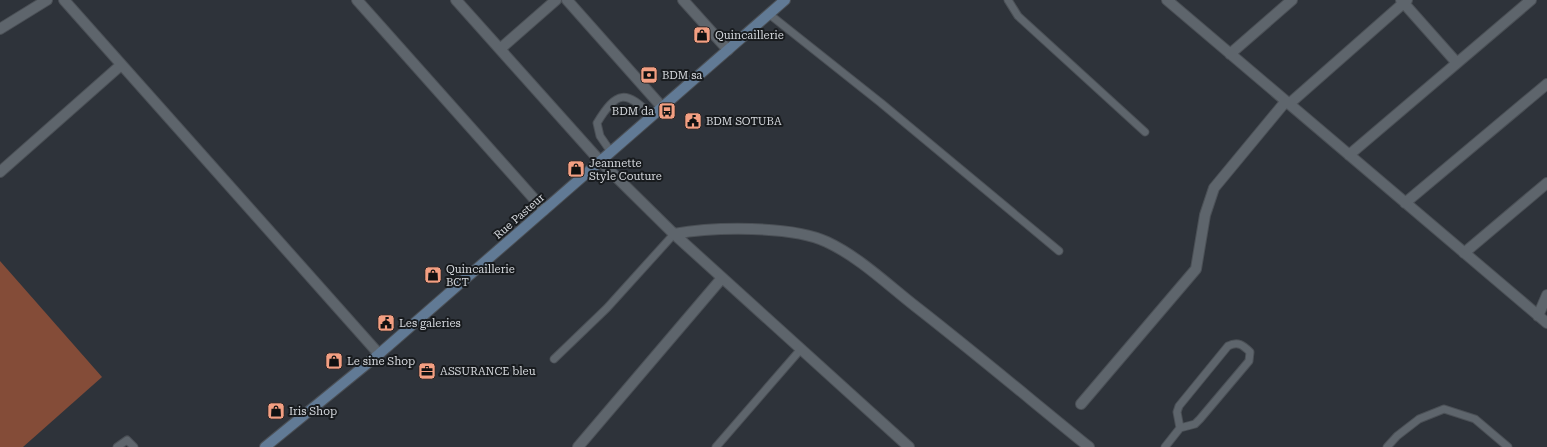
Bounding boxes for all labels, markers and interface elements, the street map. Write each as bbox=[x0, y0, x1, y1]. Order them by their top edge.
shop icon: Quincaillerie bbox=[692, 25, 712, 45]
place label: Quincaillerie bbox=[715, 29, 784, 42]
bank icon: BDM sa bbox=[639, 65, 659, 85]
place label: BDM sa bbox=[662, 69, 702, 82]
bus stop icon: BDM da bbox=[657, 101, 677, 121]
place label: BDM da bbox=[612, 105, 654, 118]
public building icon: BDM SOTUBA bbox=[683, 111, 703, 131]
place label: BDM SOTUBA bbox=[706, 115, 782, 128]
place label: Jeannette Style Couture bbox=[589, 157, 662, 183]
shop icon: Jeannette Style Couture bbox=[566, 159, 586, 179]
street label: Rue Pasteur bbox=[491, 191, 548, 242]
place label: Quincaillerie BCT bbox=[446, 263, 515, 289]
shop icon: Quincaillerie BCT bbox=[423, 265, 443, 285]
public building icon: Les galeries bbox=[376, 313, 396, 333]
place label: Les galeries bbox=[399, 317, 461, 330]
shop icon: Le sine Shop bbox=[324, 351, 344, 371]
place label: Le sine Shop bbox=[347, 355, 415, 368]
office icon: ASSURANCE bleu bbox=[417, 361, 437, 381]
place label: ASSURANCE bleu bbox=[440, 365, 536, 378]
shop icon: Iris Shop bbox=[266, 401, 286, 421]
place label: Iris Shop bbox=[289, 405, 337, 418]

